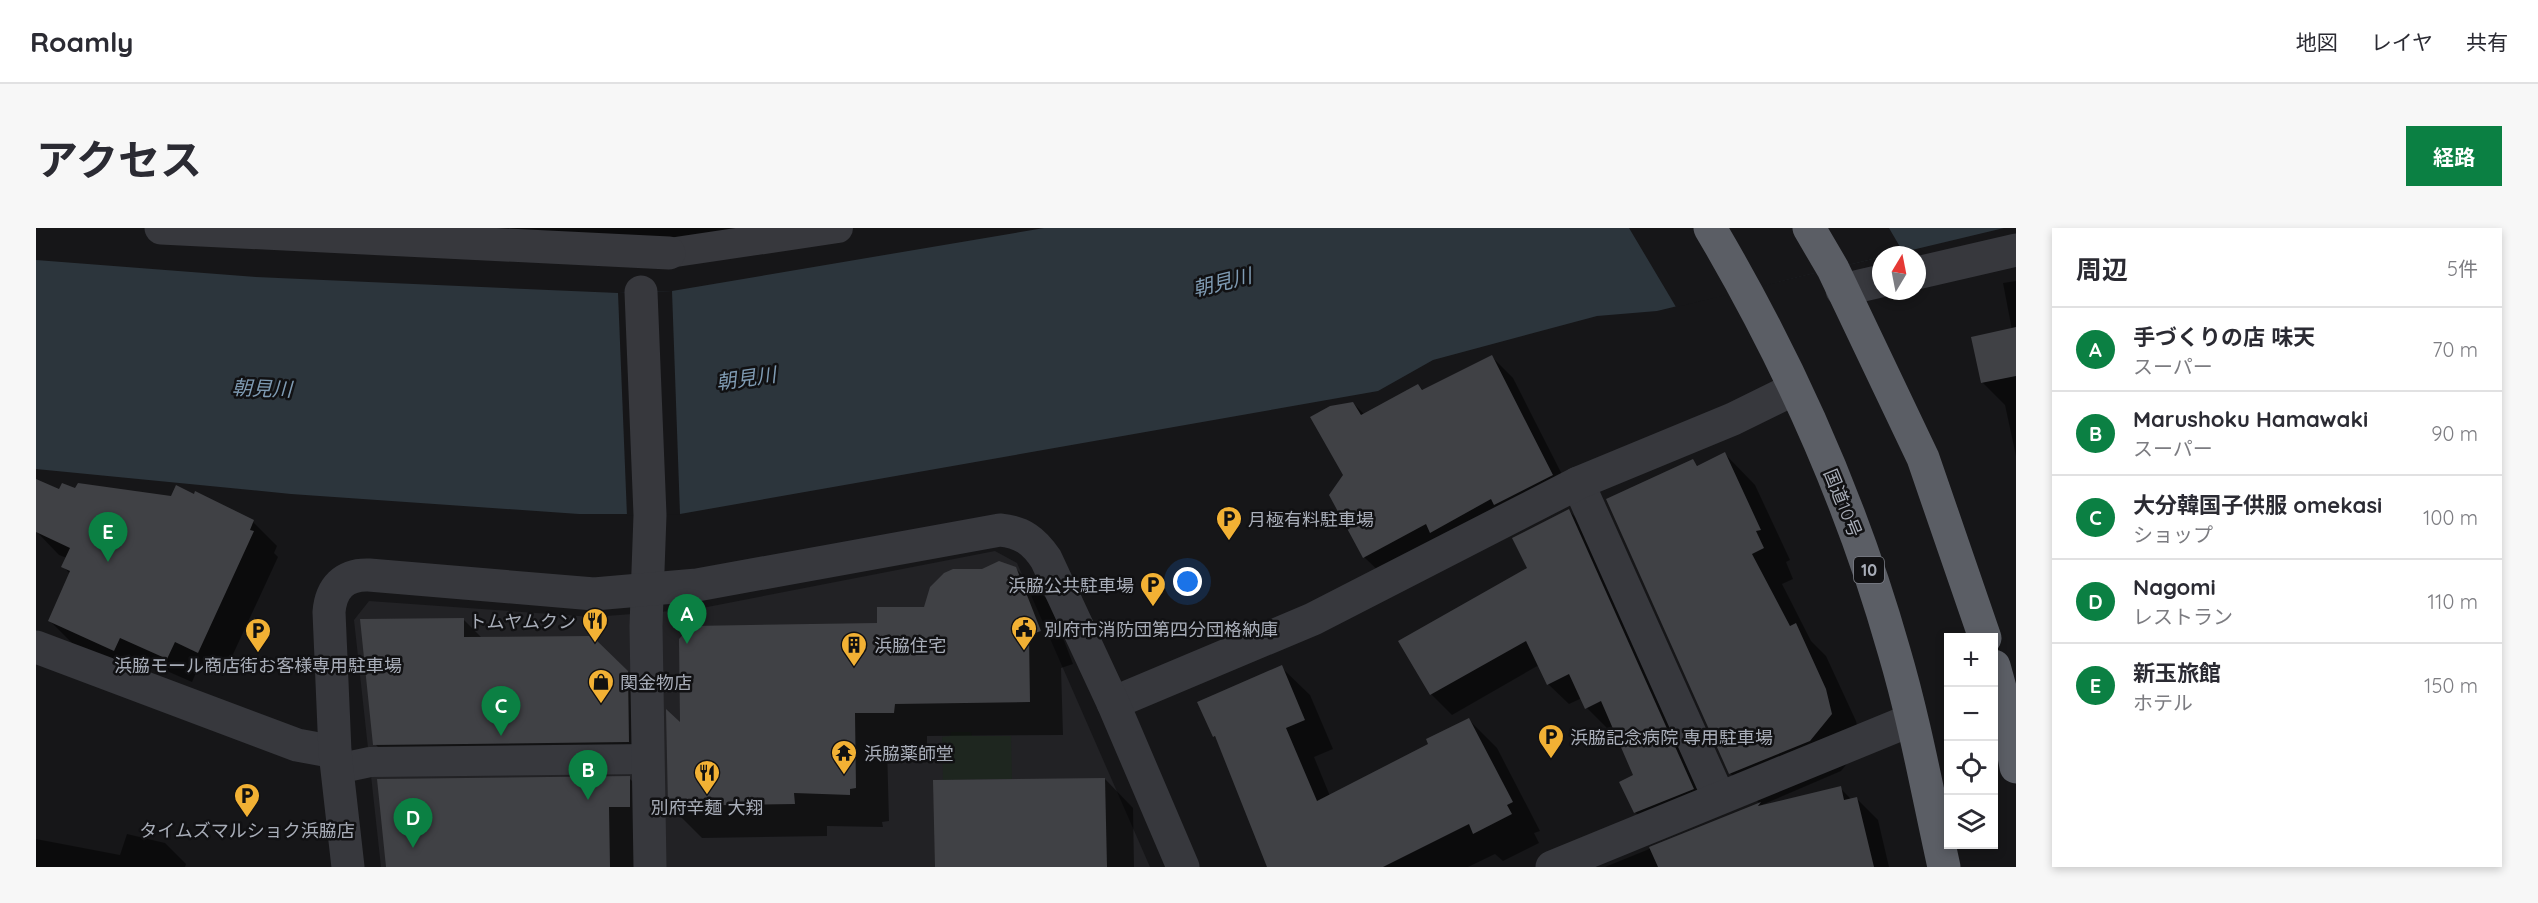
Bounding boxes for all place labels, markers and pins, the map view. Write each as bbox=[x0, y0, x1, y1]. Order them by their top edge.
parking icon: 月極有料駐車場 bbox=[1214, 504, 1244, 542]
place label: 月極有料駐車場 bbox=[1248, 508, 1374, 531]
pin: E bbox=[88, 512, 128, 562]
parking icon: 浜脇公共駐車場 bbox=[1138, 570, 1168, 608]
place label: 浜脇公共駐車場 bbox=[1008, 574, 1134, 597]
pin: A bbox=[668, 594, 706, 644]
restaurant icon: トムヤムクン bbox=[580, 606, 610, 644]
place label: トムヤムクン bbox=[469, 610, 576, 633]
public building icon: 別府市消防団第四分団格納庫 bbox=[1009, 614, 1039, 652]
parking icon: 浜脇モール商店街お客様専用駐車場 bbox=[243, 616, 273, 654]
place label: 別府市消防団第四分団格納庫 bbox=[1044, 618, 1278, 641]
building icon: 浜脇住宅 bbox=[839, 630, 869, 668]
place label: 浜脇住宅 bbox=[874, 634, 946, 657]
place label: 浜脇モール商店街お客様専用駐車場 bbox=[114, 654, 402, 677]
shop icon: 関金物店 bbox=[586, 667, 616, 705]
place label: 関金物店 bbox=[620, 671, 692, 694]
pin: C bbox=[482, 686, 520, 736]
parking icon: 浜脇記念病院 専用駐車場 bbox=[1536, 722, 1566, 760]
place label: 浜脇記念病院 専用駐車場 bbox=[1570, 726, 1773, 749]
temple icon: 浜脇薬師堂 bbox=[829, 738, 859, 776]
place label: 浜脇薬師堂 bbox=[864, 742, 954, 765]
pin: B bbox=[568, 750, 608, 800]
restaurant icon: 別府辛麺 大翔 bbox=[692, 758, 722, 796]
parking icon: タイムズマルショク浜脇店 bbox=[232, 781, 262, 819]
place label: 別府辛麺 大翔 bbox=[651, 796, 763, 819]
pin: D bbox=[394, 798, 433, 848]
place label: タイムズマルショク浜脇店 bbox=[139, 819, 355, 842]

